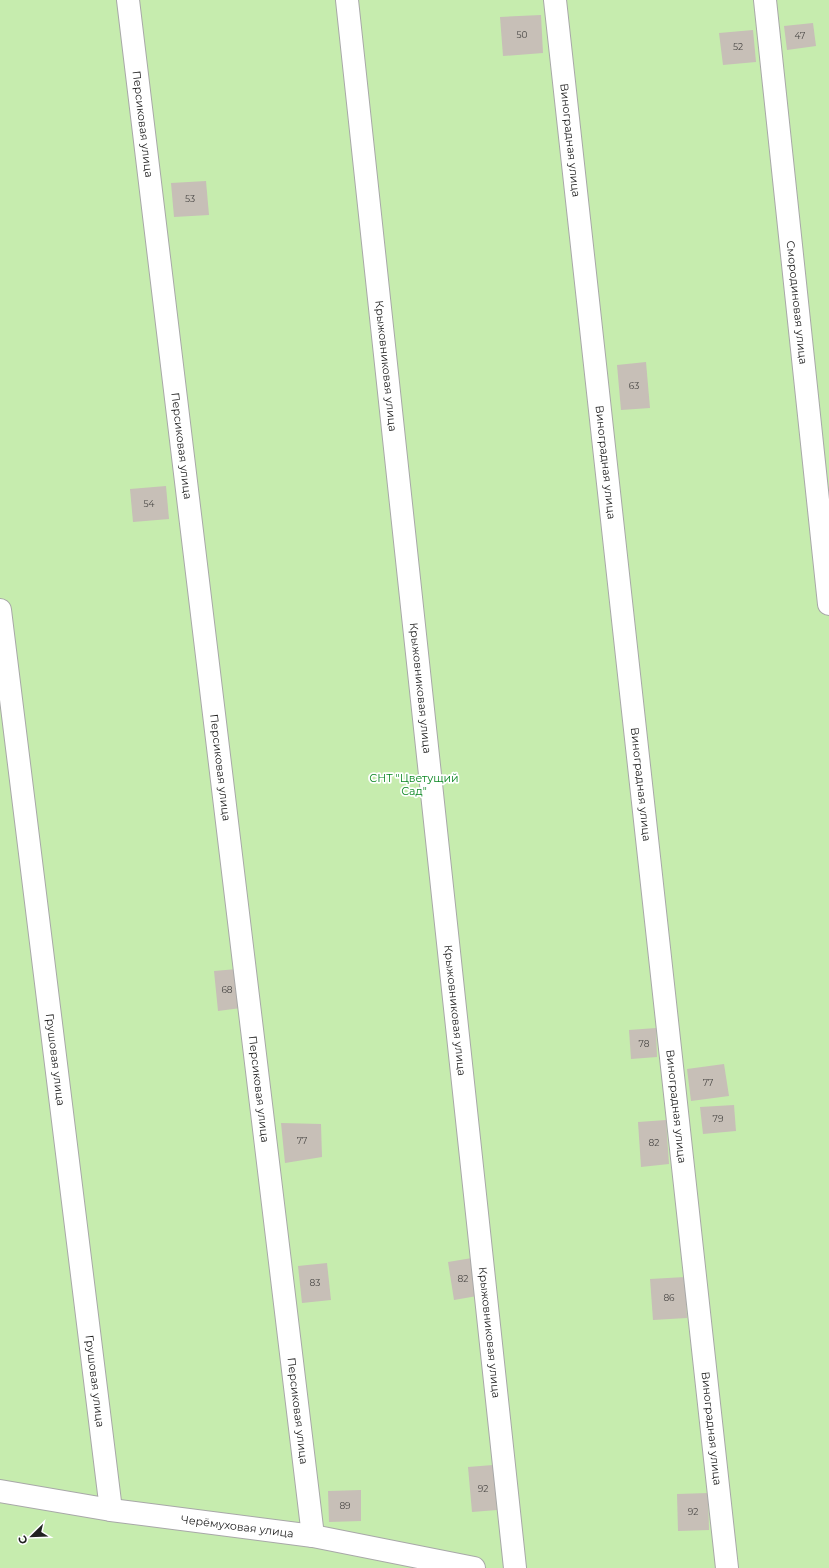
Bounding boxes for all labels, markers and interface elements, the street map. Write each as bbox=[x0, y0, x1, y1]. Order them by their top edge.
house number: 50 bbox=[516, 29, 528, 40]
house number: 47 bbox=[795, 30, 805, 41]
house number: 52 bbox=[733, 41, 743, 52]
street label: Персиковая улица bbox=[130, 70, 156, 178]
street label: Виноградная улица bbox=[557, 83, 584, 198]
house number: 53 bbox=[185, 193, 195, 204]
street label: Смородиновая улица bbox=[784, 240, 811, 365]
street label: Крыжовниковая улица bbox=[372, 300, 400, 432]
house number: 63 bbox=[629, 380, 639, 391]
street label: Персиковая улица bbox=[168, 392, 195, 500]
street label: Виноградная улица bbox=[593, 405, 619, 520]
house number: 54 bbox=[143, 498, 155, 509]
street label: Крыжовниковая улица bbox=[407, 622, 435, 754]
street label: Персиковая улица bbox=[207, 713, 234, 822]
street label: Виноградная улица bbox=[628, 727, 654, 842]
park label: СНТ "Цветущий Сад" bbox=[369, 771, 459, 798]
street label: Крыжовниковая улица bbox=[441, 944, 469, 1076]
house number: 68 bbox=[221, 984, 233, 995]
street label: Грушовая улица bbox=[43, 1013, 68, 1106]
street label: Персиковая улица bbox=[246, 1035, 273, 1143]
house number: 78 bbox=[639, 1038, 650, 1049]
street label: Виноградная улица bbox=[663, 1049, 690, 1164]
house number: 77 bbox=[703, 1077, 713, 1088]
house number: 79 bbox=[713, 1113, 724, 1124]
house number: 77 bbox=[297, 1135, 307, 1146]
house number: 82 bbox=[649, 1137, 659, 1148]
street label: Крыжовниковая улица bbox=[476, 1266, 504, 1399]
house number: 82 bbox=[458, 1273, 468, 1284]
house number: 83 bbox=[310, 1277, 320, 1288]
house number: 86 bbox=[663, 1292, 675, 1303]
street label: Грушовая улица bbox=[82, 1334, 108, 1428]
street label: Персиковая улица bbox=[285, 1357, 311, 1465]
street label: Виноградная улица bbox=[698, 1371, 725, 1486]
house number: 92 bbox=[478, 1483, 488, 1494]
house number: 89 bbox=[339, 1500, 351, 1511]
house number: 92 bbox=[688, 1506, 698, 1517]
street label: Черёмуховая улица bbox=[180, 1512, 294, 1540]
north arrow bbox=[12, 1516, 52, 1556]
text: С bbox=[15, 1533, 31, 1546]

